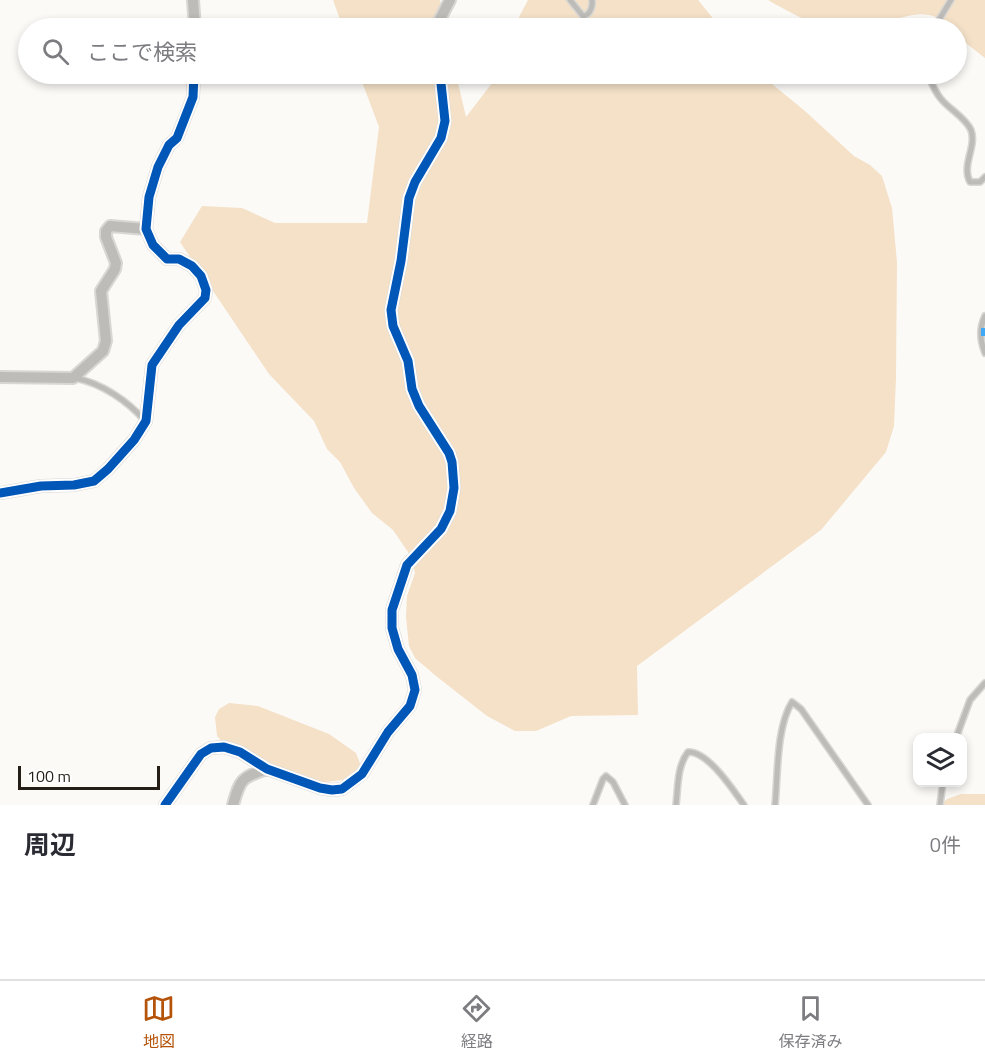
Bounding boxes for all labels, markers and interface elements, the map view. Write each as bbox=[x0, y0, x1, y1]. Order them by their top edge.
search box bbox=[18, 18, 967, 84]
icon: search bbox=[39, 35, 72, 68]
text: ここで検索 bbox=[87, 35, 197, 69]
map controls bbox=[913, 733, 967, 787]
button: layers bbox=[913, 733, 967, 787]
scale bar bbox=[18, 763, 160, 790]
text: 100 m bbox=[27, 764, 71, 788]
text: 周辺 bbox=[24, 825, 76, 864]
text: 0件 bbox=[930, 829, 961, 860]
tab: 地図 bbox=[142, 992, 175, 1053]
tab: 経路 bbox=[460, 992, 493, 1053]
tab: 保存済み bbox=[778, 992, 842, 1053]

